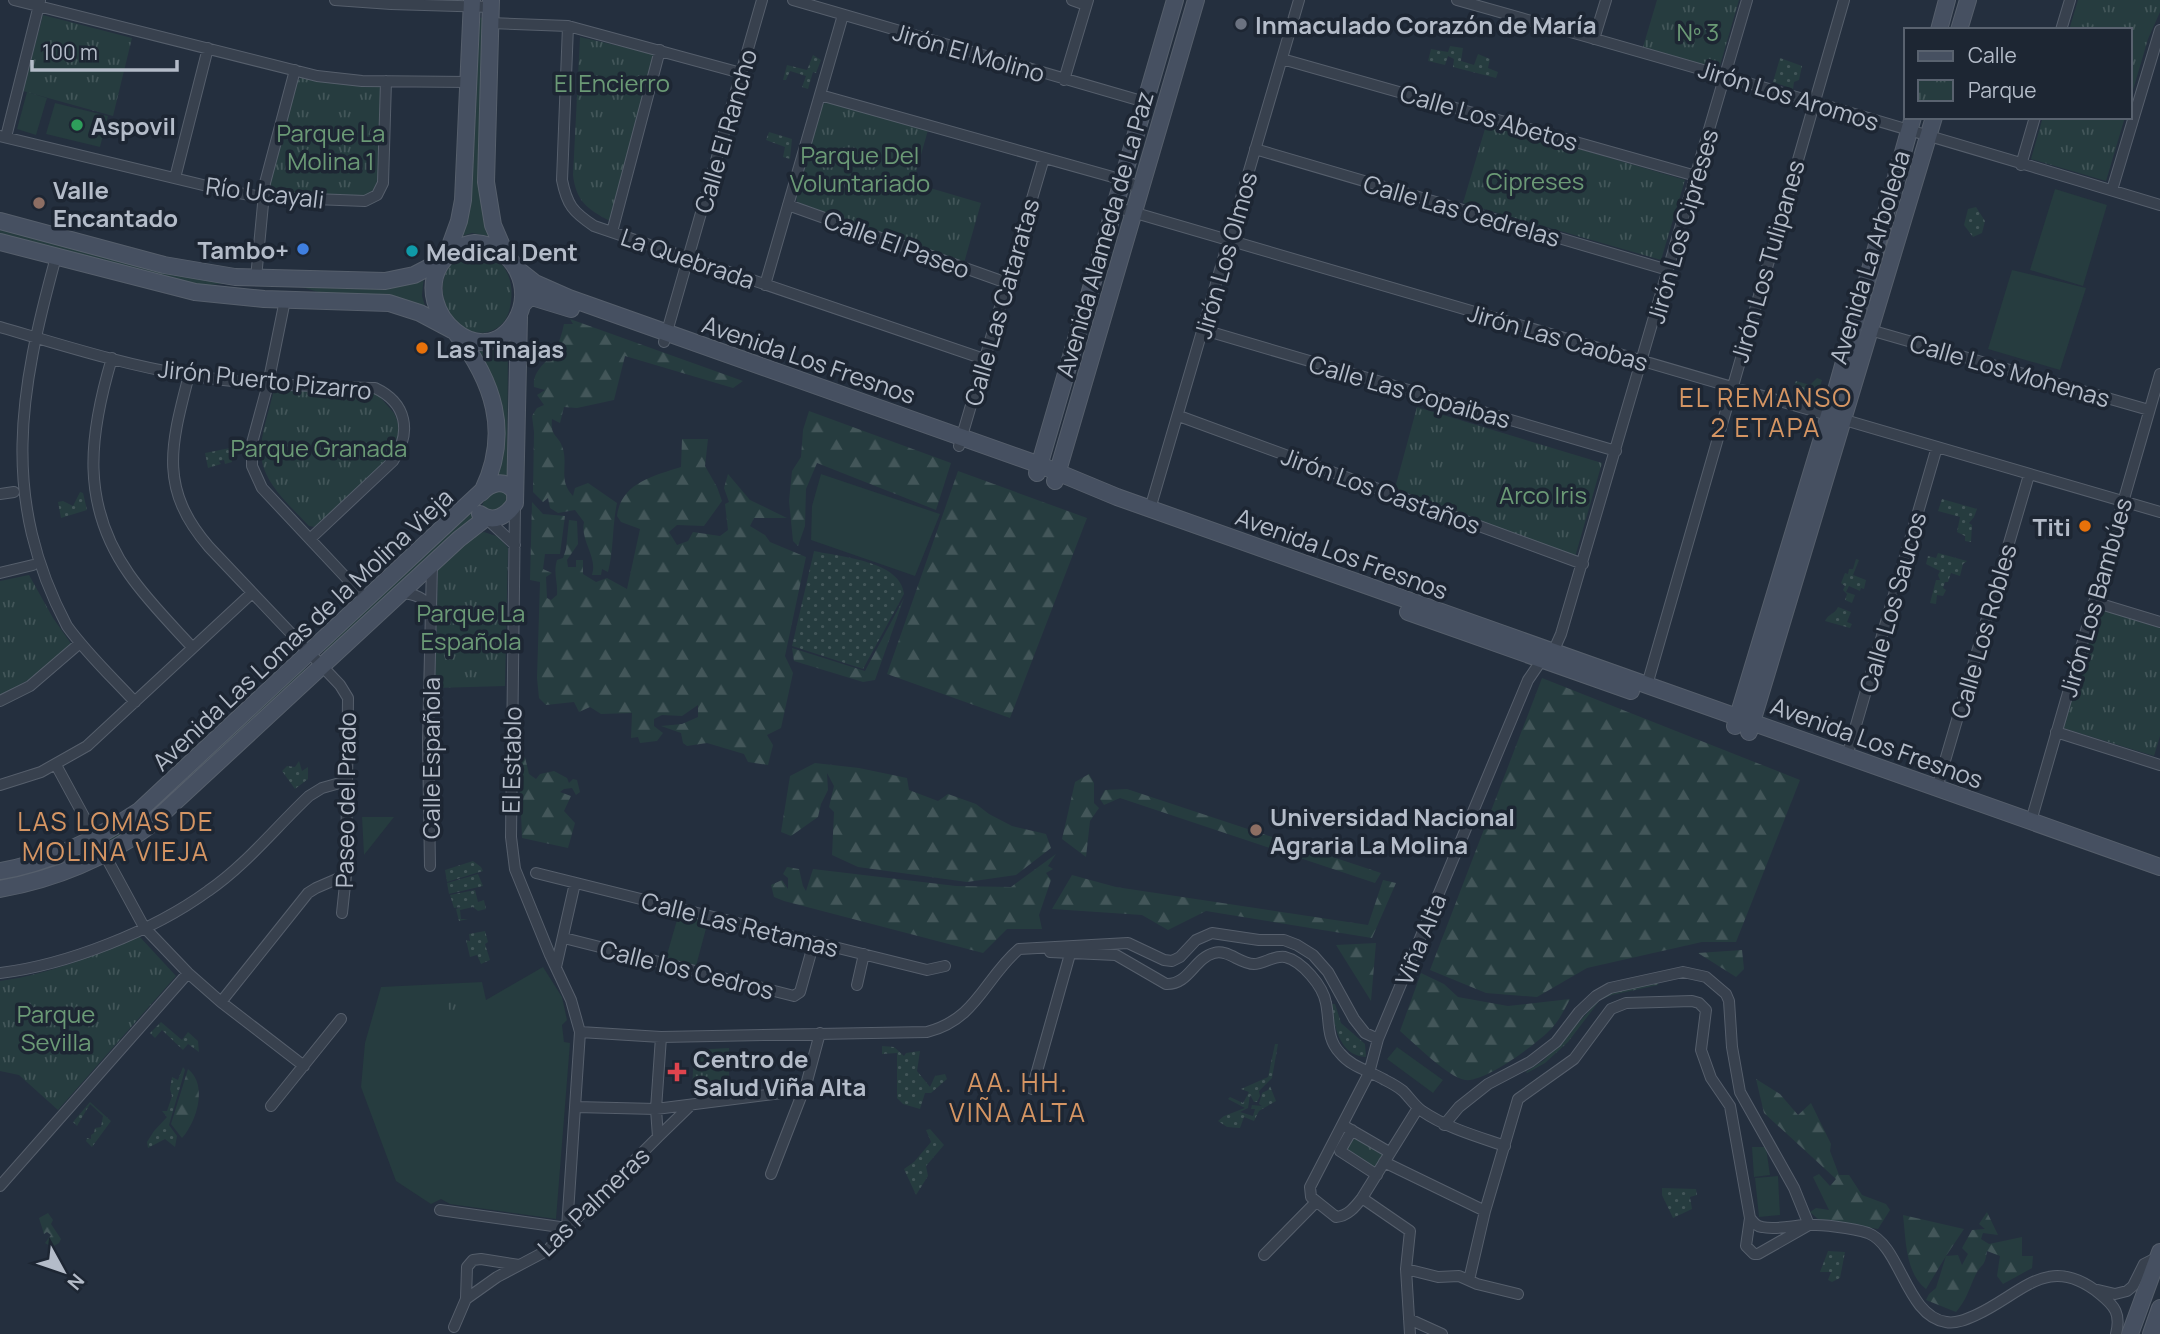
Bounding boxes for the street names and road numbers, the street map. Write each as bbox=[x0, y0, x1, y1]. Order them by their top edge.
street label: Jirón El Molino bbox=[889, 15, 1049, 89]
street label: Calle El Rancho bbox=[686, 45, 764, 217]
street label: Jirón Los Aromos bbox=[1695, 52, 1883, 138]
street label: Calle Los Abetos bbox=[1396, 76, 1582, 158]
street label: Avenida Alameda de La Paz bbox=[1047, 87, 1161, 381]
street label: Jirón Los Cipreses bbox=[1638, 125, 1726, 327]
street label: Avenida La Arboleda bbox=[1821, 146, 1917, 368]
street label: Jirón Los Tulipanes bbox=[1722, 156, 1812, 366]
street label: Calle Las Cedrelas bbox=[1360, 166, 1564, 254]
street label: Río Ucayali bbox=[204, 168, 326, 216]
street label: Jirón Los Olmos bbox=[1185, 168, 1265, 342]
street label: Calle Las Cataratas bbox=[956, 195, 1046, 409]
street label: Calle El Paseo bbox=[820, 202, 974, 286]
street label: La Quebrada bbox=[617, 220, 759, 296]
street label: Jirón Las Caobas bbox=[1464, 295, 1652, 379]
street label: Avenida Los Fresnos bbox=[698, 307, 920, 411]
street label: Calle Los Mohenas bbox=[1906, 326, 2114, 414]
street label: Calle Las Copaibas bbox=[1305, 346, 1515, 436]
street label: Jirón Puerto Pizarro bbox=[157, 351, 373, 407]
street label: Jirón Los Castaños bbox=[1277, 439, 1485, 541]
street label: Avenida Las Lomas de la Molina Vieja bbox=[144, 481, 460, 777]
street label: Jirón Los Bambúes bbox=[2051, 494, 2139, 700]
street label: Avenida Los Fresnos bbox=[1231, 499, 1453, 607]
street label: Calle Los Saucos bbox=[1850, 508, 1934, 696]
street label: Calle Los Robles bbox=[1942, 540, 2024, 722]
street label: Calle Española bbox=[414, 677, 447, 839]
street label: Avenida Los Fresnos bbox=[1766, 688, 1988, 796]
street label: El Establo bbox=[494, 706, 528, 814]
street label: Paseo del Prado bbox=[327, 712, 363, 888]
street label: Calle Las Retamas bbox=[638, 884, 842, 964]
street label: Viña Alta bbox=[1387, 888, 1453, 990]
street label: Calle los Cedros bbox=[597, 931, 777, 1007]
street label: Las Palmeras bbox=[530, 1139, 656, 1263]

